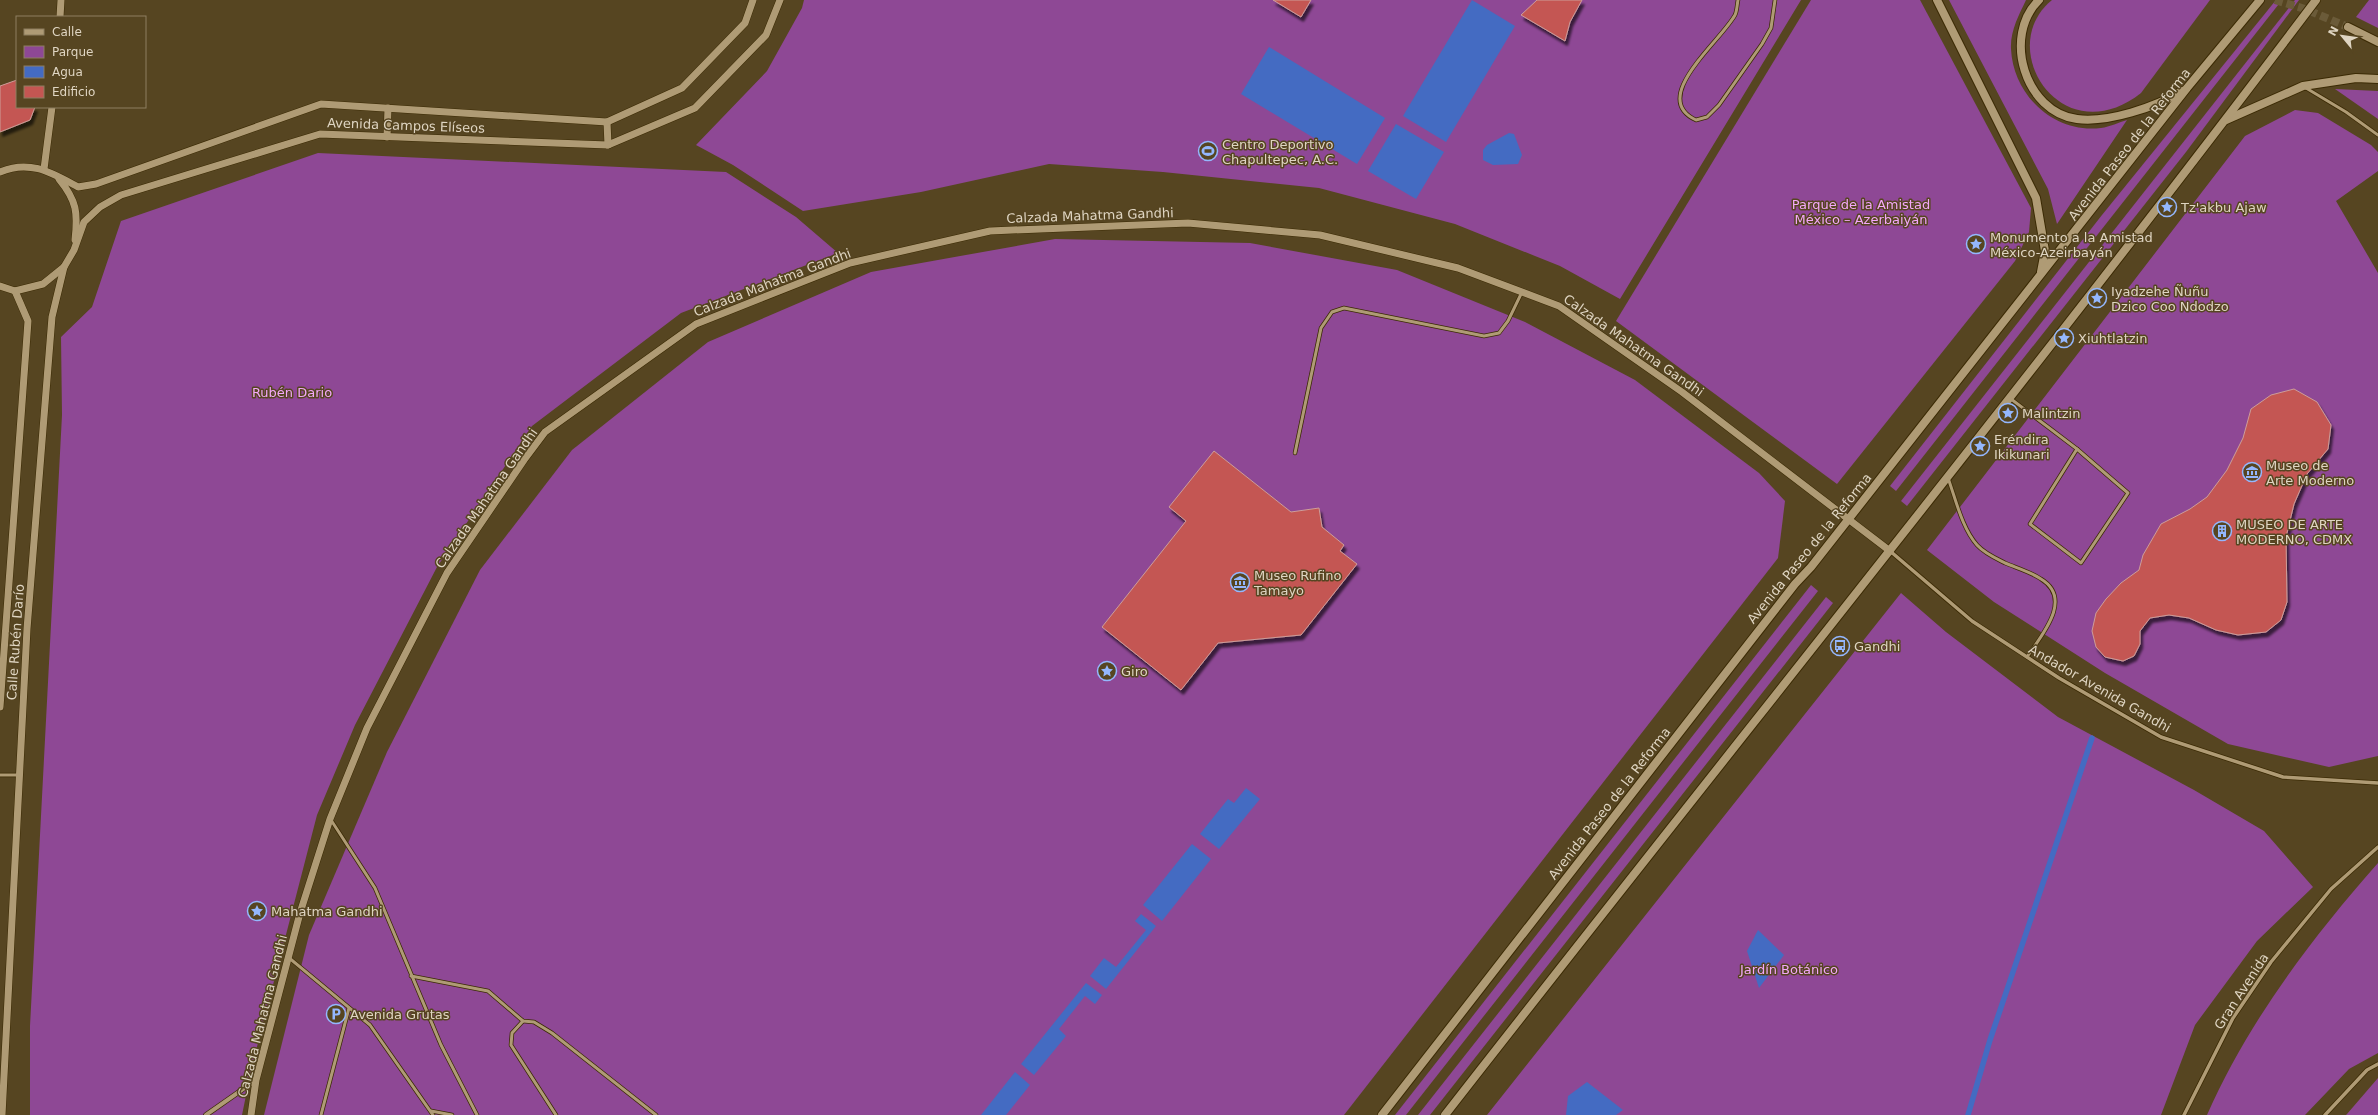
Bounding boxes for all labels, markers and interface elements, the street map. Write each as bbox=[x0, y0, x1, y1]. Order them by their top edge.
legend bbox=[16, 16, 146, 108]
north arrow bbox=[2322, 16, 2362, 56]
text: N bbox=[2326, 24, 2342, 39]
text: Calle bbox=[52, 25, 82, 39]
text: Parque bbox=[52, 45, 93, 59]
text: Agua bbox=[52, 65, 83, 79]
street label: Avenida Paseo de la Reforma bbox=[2065, 65, 2193, 223]
text: Edificio bbox=[52, 85, 95, 99]
street label: Avenida Campos Elíseos bbox=[327, 115, 485, 136]
place label: Centro Deportivo Chapultepec, A.C. bbox=[1222, 137, 1338, 167]
sports icon: Centro Deportivo Chapultepec, A.C. bbox=[1197, 140, 1219, 162]
place icon: Tz'akbu Ajaw bbox=[2156, 196, 2178, 218]
park label: Parque de la Amistad México – Azerbaiyán bbox=[1792, 197, 1930, 227]
place label: Tz'akbu Ajaw bbox=[2180, 200, 2267, 215]
street label: Calzada Mahatma Gandhi bbox=[1006, 205, 1174, 226]
place label: Monumento a la Amistad México-Azeirbayán bbox=[1990, 230, 2153, 260]
place icon: Monumento a la Amistad México-Azeirbayán bbox=[1965, 233, 1987, 255]
street label: Calzada Mahatma Gandhi bbox=[691, 245, 853, 319]
place label: Iyadzehe Ñuñu Dzico Coo Ndodzo bbox=[2111, 284, 2229, 314]
place icon: Iyadzehe Ñuñu Dzico Coo Ndodzo bbox=[2086, 287, 2108, 309]
street label: Calzada Mahatma Gandhi bbox=[1561, 291, 1707, 400]
place icon: Xiuhtlatzin bbox=[2053, 327, 2075, 349]
place label: Xiuhtlatzin bbox=[2078, 331, 2147, 346]
park label: Rubén Dario bbox=[252, 385, 332, 400]
place icon: Malintzin bbox=[1997, 402, 2019, 424]
place label: Malintzin bbox=[2022, 406, 2080, 421]
street label: Calzada Mahatma Gandhi bbox=[432, 425, 541, 571]
place label: Eréndira Ikikunari bbox=[1994, 432, 2050, 462]
place icon: Eréndira Ikikunari bbox=[1969, 435, 1991, 457]
place label: Museo de Arte Moderno bbox=[2266, 458, 2354, 488]
museum icon: Museo de Arte Moderno bbox=[2241, 461, 2263, 483]
street label: Avenida Paseo de la Reforma bbox=[1744, 470, 1875, 626]
place label: MUSEO DE ARTE MODERNO, CDMX bbox=[2236, 517, 2352, 547]
building icon: MUSEO DE ARTE MODERNO, CDMX bbox=[2211, 520, 2233, 542]
place label: Museo Rufino Tamayo bbox=[1253, 568, 1341, 598]
museum icon: Museo Rufino Tamayo bbox=[1229, 571, 1251, 593]
street label: Calle Rubén Darío bbox=[4, 583, 27, 701]
bus stop icon: Gandhi bbox=[1829, 635, 1851, 657]
place label: Gandhi bbox=[1854, 639, 1900, 654]
street label: Andador Avenida Gandhi bbox=[2026, 642, 2173, 735]
place icon: Giro bbox=[1096, 660, 1118, 682]
place label: Giro bbox=[1121, 664, 1148, 679]
street label: Avenida Paseo de la Reforma bbox=[1545, 724, 1673, 882]
place icon: Mahatma Gandhi bbox=[246, 900, 268, 922]
place label: Mahatma Gandhi bbox=[271, 904, 383, 919]
street label: Calzada Mahatma Gandhi bbox=[235, 933, 290, 1099]
street label: Gran Avenida bbox=[2211, 950, 2272, 1032]
park label: Jardín Botánico bbox=[1739, 962, 1838, 977]
parking icon: Avenida Grutas bbox=[325, 1003, 347, 1025]
place label: Avenida Grutas bbox=[350, 1007, 450, 1022]

